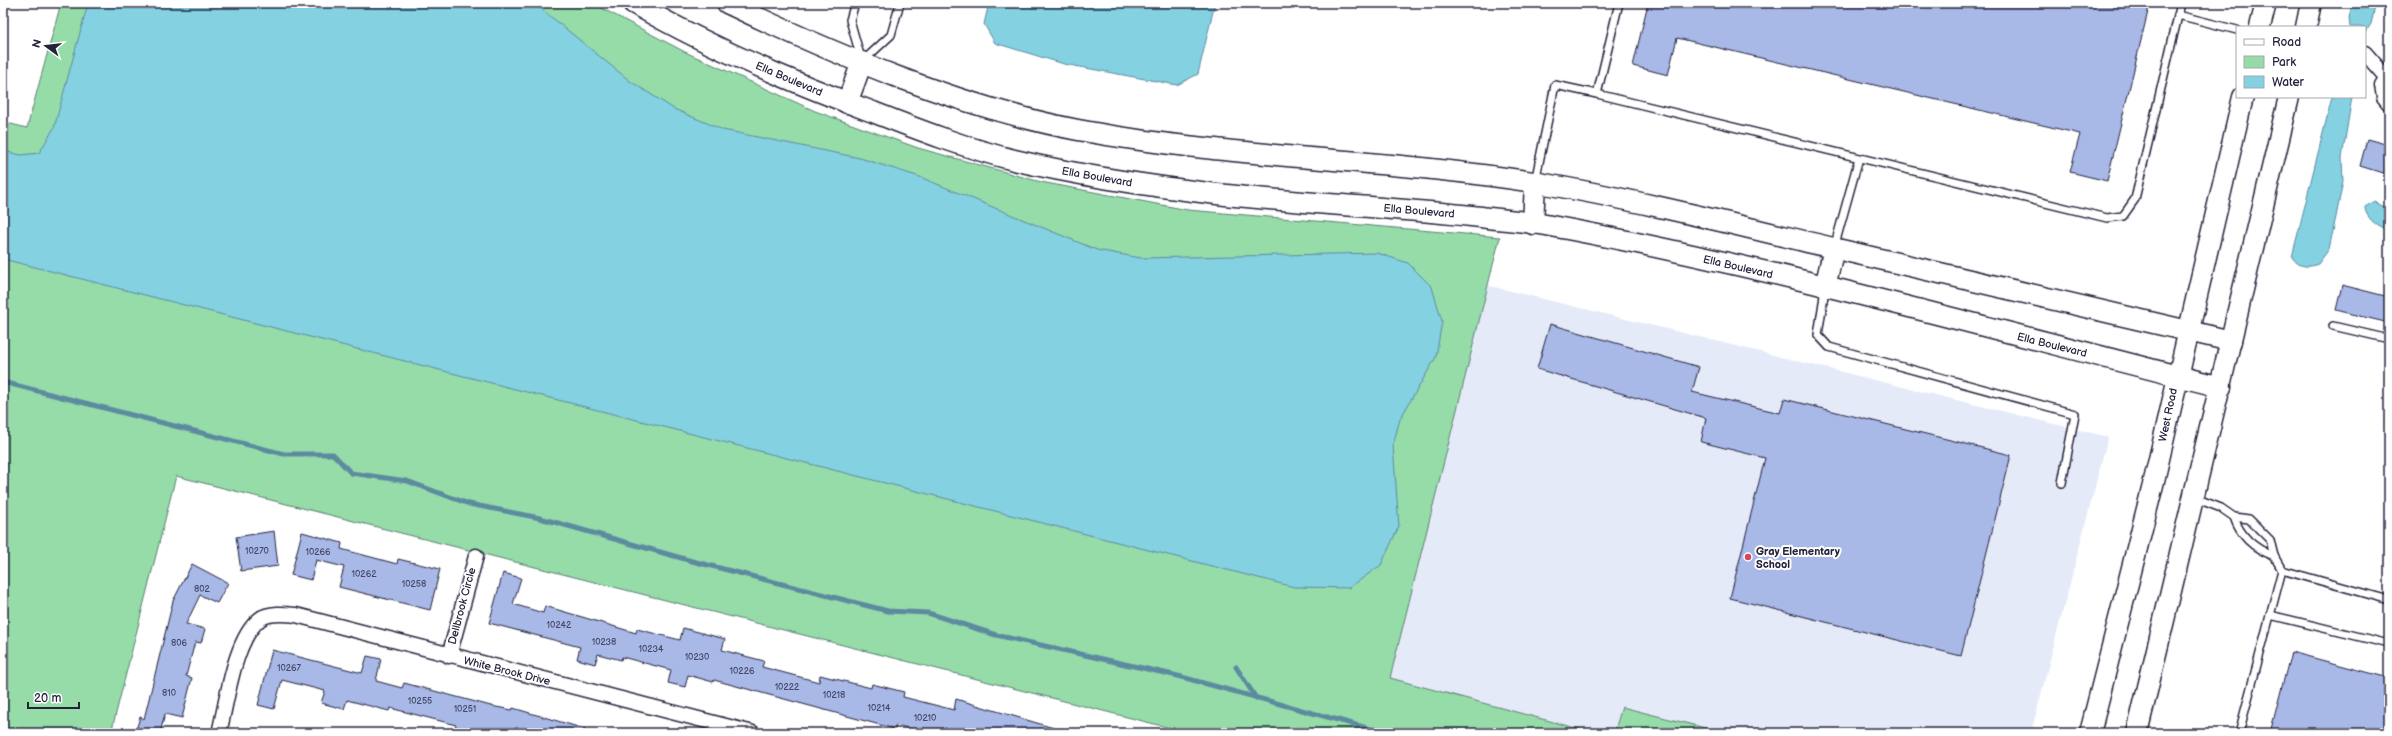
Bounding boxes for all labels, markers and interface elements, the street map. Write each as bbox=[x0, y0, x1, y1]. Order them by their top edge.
north arrow bbox=[26, 26, 66, 66]
legend bbox=[2236, 26, 2366, 98]
text: Road bbox=[2272, 35, 2301, 50]
text: N bbox=[29, 38, 44, 49]
text: Park bbox=[2272, 55, 2296, 70]
street label: Ella Boulevard bbox=[754, 59, 824, 99]
text: Water bbox=[2272, 75, 2304, 90]
street label: Ella Boulevard bbox=[1061, 164, 1133, 190]
street label: Ella Boulevard bbox=[1383, 201, 1455, 221]
street label: Ella Boulevard bbox=[1702, 253, 1774, 281]
street label: Ella Boulevard bbox=[2016, 330, 2088, 360]
street label: West Road bbox=[2156, 387, 2180, 443]
place label: Gray Elementary School bbox=[1756, 545, 1840, 571]
house number: 10270 bbox=[245, 546, 269, 557]
house number: 10266 bbox=[305, 547, 331, 558]
marker: Gray Elementary School bbox=[1743, 552, 1753, 562]
street label: Dellbrook Circle bbox=[445, 566, 479, 646]
house number: 10262 bbox=[352, 569, 377, 580]
house number: 10258 bbox=[402, 579, 426, 590]
house number: 802 bbox=[194, 584, 211, 595]
house number: 10242 bbox=[547, 620, 572, 631]
house number: 10238 bbox=[592, 637, 616, 648]
house number: 806 bbox=[171, 638, 188, 649]
house number: 10234 bbox=[639, 644, 664, 655]
house number: 10230 bbox=[685, 652, 709, 663]
street label: White Brook Drive bbox=[462, 654, 552, 688]
house number: 10267 bbox=[277, 663, 302, 674]
house number: 10226 bbox=[730, 666, 755, 677]
house number: 10222 bbox=[775, 682, 800, 693]
scale bar bbox=[28, 684, 79, 710]
house number: 810 bbox=[162, 688, 176, 699]
house number: 10218 bbox=[823, 690, 845, 701]
text: 20 m bbox=[34, 691, 61, 706]
house number: 10255 bbox=[408, 696, 432, 707]
house number: 10214 bbox=[868, 703, 891, 714]
house number: 10251 bbox=[454, 704, 476, 715]
house number: 10210 bbox=[914, 713, 936, 724]

